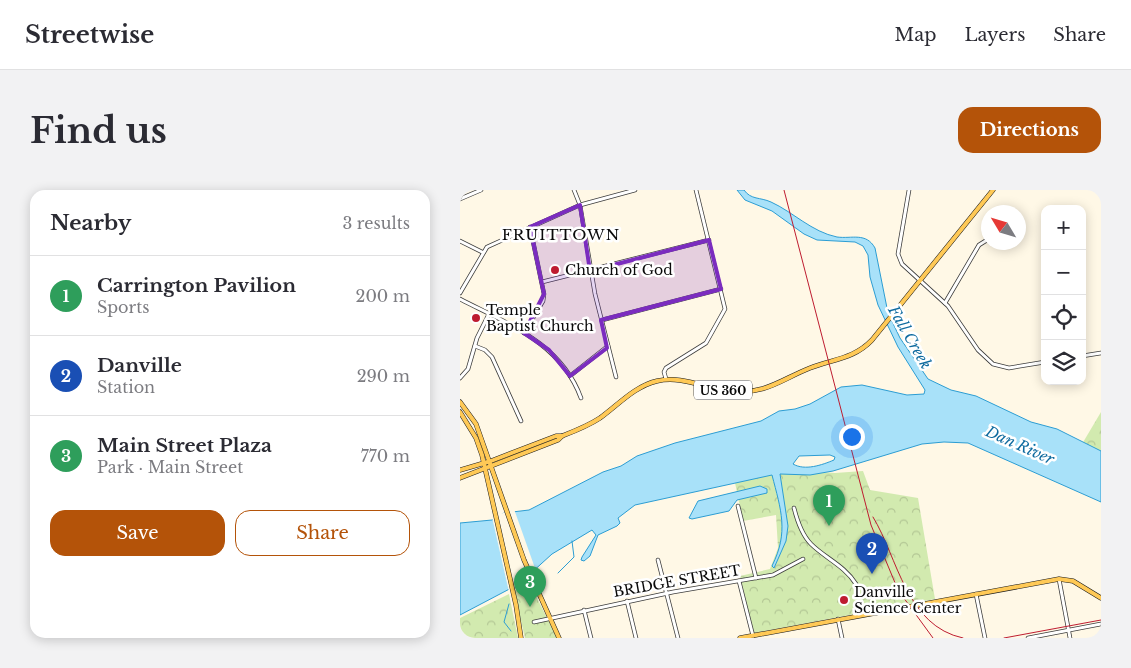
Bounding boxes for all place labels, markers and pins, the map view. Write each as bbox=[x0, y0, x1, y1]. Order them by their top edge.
place label: Church of God bbox=[565, 261, 673, 279]
marker: Church of God bbox=[549, 264, 561, 276]
place label: Temple Baptist Church bbox=[486, 301, 594, 335]
marker: Temple Baptist Church bbox=[470, 312, 482, 324]
pin: 1 bbox=[813, 485, 845, 526]
pin: 2 bbox=[856, 533, 888, 574]
pin: 3 bbox=[514, 566, 546, 607]
place label: Danville Science Center bbox=[854, 583, 962, 617]
marker: Danville Science Center bbox=[838, 594, 850, 606]

